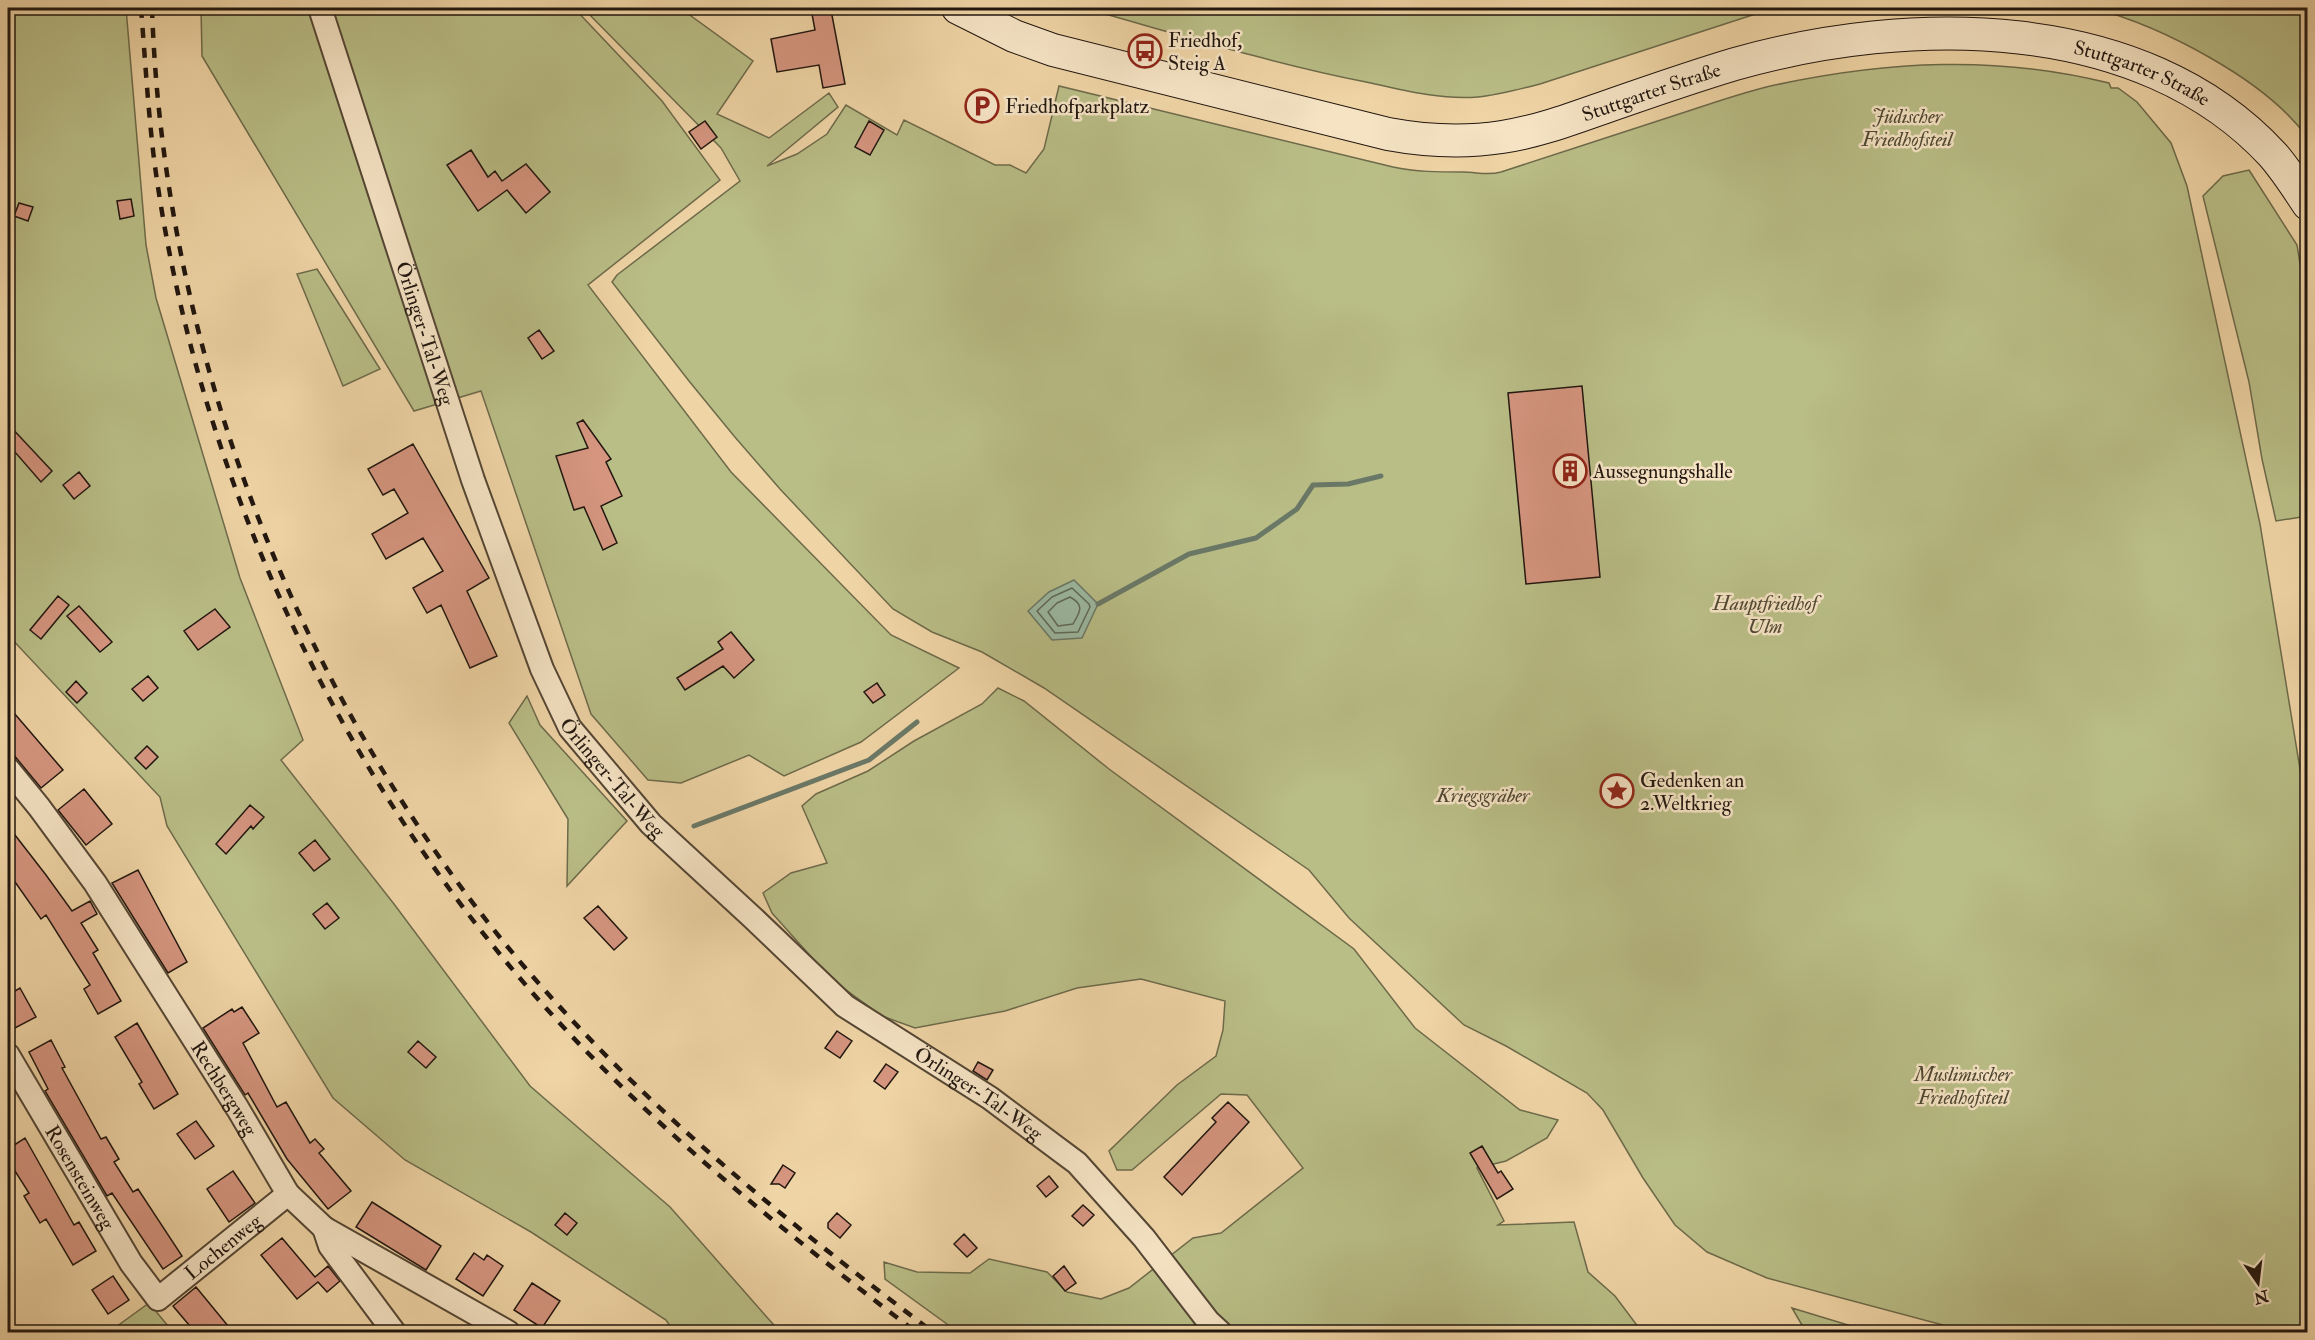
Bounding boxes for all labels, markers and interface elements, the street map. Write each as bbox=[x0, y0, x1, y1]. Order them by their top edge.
place label: Friedhof, Steig A bbox=[1168, 28, 1242, 76]
bus stop icon: Friedhof, Steig A bbox=[1127, 33, 1163, 69]
street label: Stuttgarter Straße bbox=[2071, 34, 2215, 111]
street label: Stuttgarter Straße bbox=[1578, 57, 1724, 127]
parking icon: Friedhofparkplatz bbox=[964, 88, 1000, 124]
place label: Friedhofparkplatz bbox=[1005, 94, 1149, 120]
park label: Jüdischer Friedhofsteil bbox=[1861, 104, 1955, 152]
street label: Örlinger-Tal-Weg bbox=[390, 258, 461, 410]
building icon: Aussegnungshalle bbox=[1552, 453, 1588, 489]
place label: Aussegnungshalle bbox=[1592, 459, 1733, 484]
park label: Hauptfriedhof Ulm bbox=[1712, 591, 1823, 639]
street label: Örlinger-Tal-Weg bbox=[555, 714, 671, 844]
place label: Gedenken an 2.Weltkrieg bbox=[1640, 768, 1744, 816]
place icon: Gedenken an 2.Weltkrieg bbox=[1599, 773, 1635, 809]
park label: Kriegsgräber bbox=[1436, 783, 1531, 808]
street label: Rechbergweg bbox=[186, 1036, 264, 1141]
street label: Örlinger-Tal-Weg bbox=[910, 1041, 1049, 1146]
park label: Muslimischer Friedhofsteil bbox=[1913, 1062, 2013, 1110]
street label: Rosensteinweg bbox=[40, 1121, 121, 1235]
street label: Lochenweg bbox=[179, 1207, 267, 1285]
north arrow bbox=[2228, 1253, 2288, 1313]
text: N bbox=[2251, 1285, 2272, 1308]

